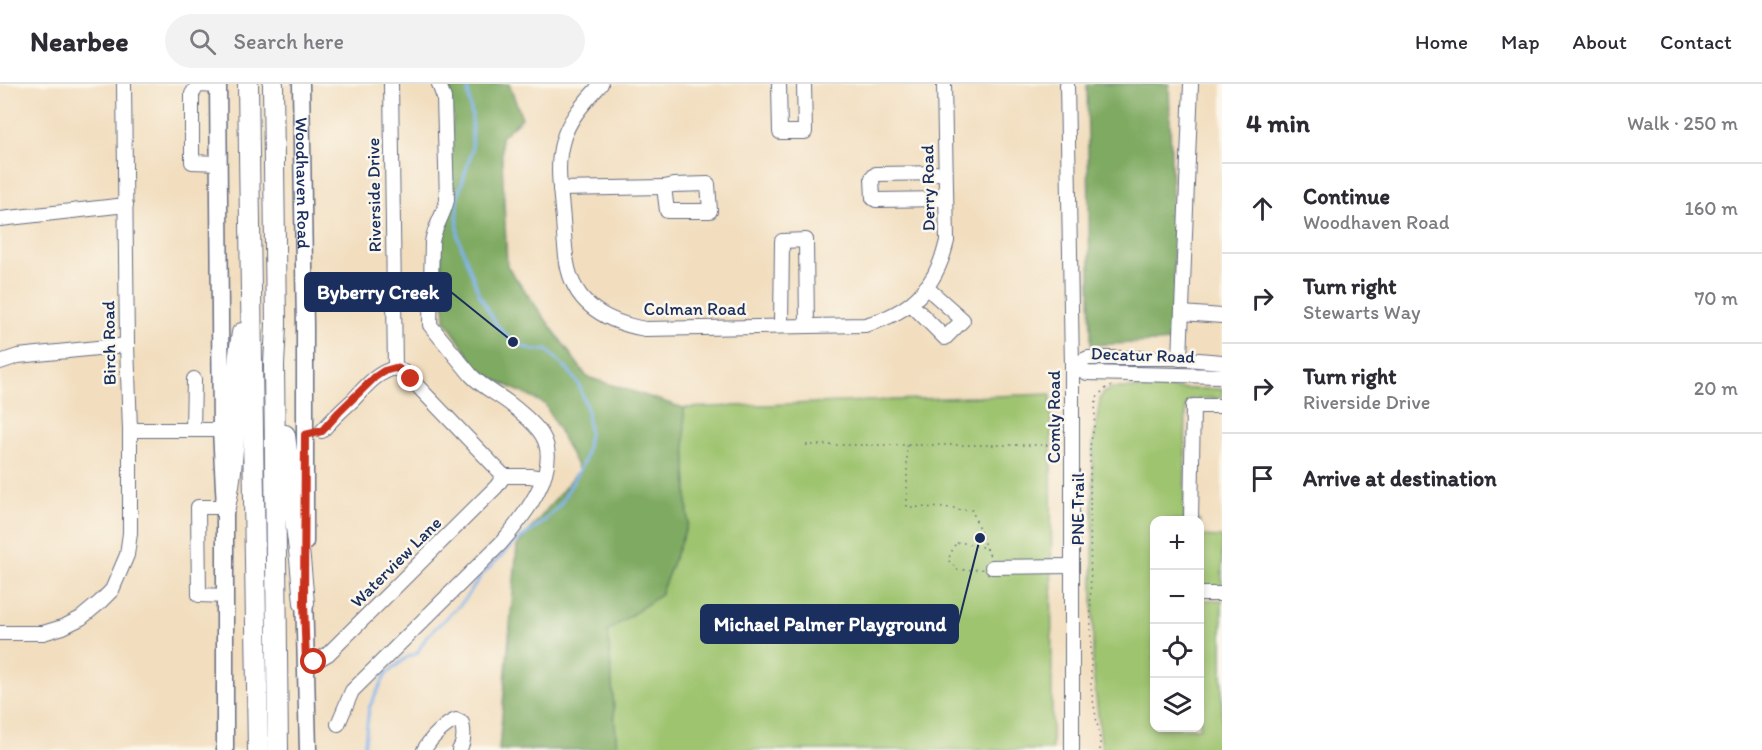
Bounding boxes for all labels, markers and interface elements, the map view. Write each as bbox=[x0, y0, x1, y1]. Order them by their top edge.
search box bbox=[165, 14, 585, 68]
text: Nearbee bbox=[30, 24, 129, 58]
icon: search bbox=[186, 25, 219, 58]
text: Search here bbox=[234, 28, 344, 55]
text: Home bbox=[1415, 29, 1468, 54]
text: Map bbox=[1501, 29, 1540, 54]
text: About bbox=[1573, 29, 1627, 54]
text: Contact bbox=[1660, 29, 1732, 54]
text: 4 min bbox=[1246, 107, 1310, 139]
text: Walk · 250 m bbox=[1627, 111, 1738, 135]
street label: Woodhaven Road bbox=[291, 117, 315, 249]
street label: Riverside Drive bbox=[362, 138, 386, 252]
street label: Derry Road bbox=[916, 144, 940, 231]
text: Continue bbox=[1303, 183, 1390, 210]
icon: ahead bbox=[1246, 192, 1279, 225]
text: 160 m bbox=[1685, 196, 1738, 220]
text: Woodhaven Road bbox=[1303, 210, 1449, 234]
callout: Byberry Creek bbox=[305, 273, 451, 311]
text: Turn right bbox=[1303, 273, 1397, 300]
text: Byberry Creek bbox=[317, 280, 440, 305]
icon: right bbox=[1246, 282, 1279, 315]
text: 70 m bbox=[1694, 286, 1738, 310]
street label: Colman Road bbox=[644, 298, 746, 320]
street label: Birch Road bbox=[97, 300, 121, 386]
text: Stewarts Way bbox=[1303, 300, 1421, 324]
street label: Decatur Road bbox=[1090, 342, 1196, 368]
text: Turn right bbox=[1303, 363, 1397, 390]
route end bbox=[397, 365, 423, 391]
street label: Comly Road bbox=[1043, 370, 1065, 464]
icon: right bbox=[1246, 372, 1279, 405]
text: 20 m bbox=[1694, 376, 1738, 400]
text: Riverside Drive bbox=[1303, 390, 1430, 414]
icon: arrive bbox=[1246, 462, 1279, 495]
text: Arrive at destination bbox=[1303, 465, 1497, 492]
street label: PNE Trail bbox=[1067, 473, 1089, 545]
street label: Waterview Lane bbox=[346, 512, 446, 612]
map controls bbox=[1150, 516, 1204, 732]
button: + bbox=[1150, 516, 1204, 570]
button: − bbox=[1150, 570, 1204, 624]
callout: Michael Palmer Playground bbox=[701, 605, 958, 643]
text: Michael Palmer Playground bbox=[714, 612, 946, 637]
button: locate bbox=[1150, 624, 1204, 678]
route start bbox=[300, 648, 326, 674]
button: layers bbox=[1150, 678, 1204, 732]

